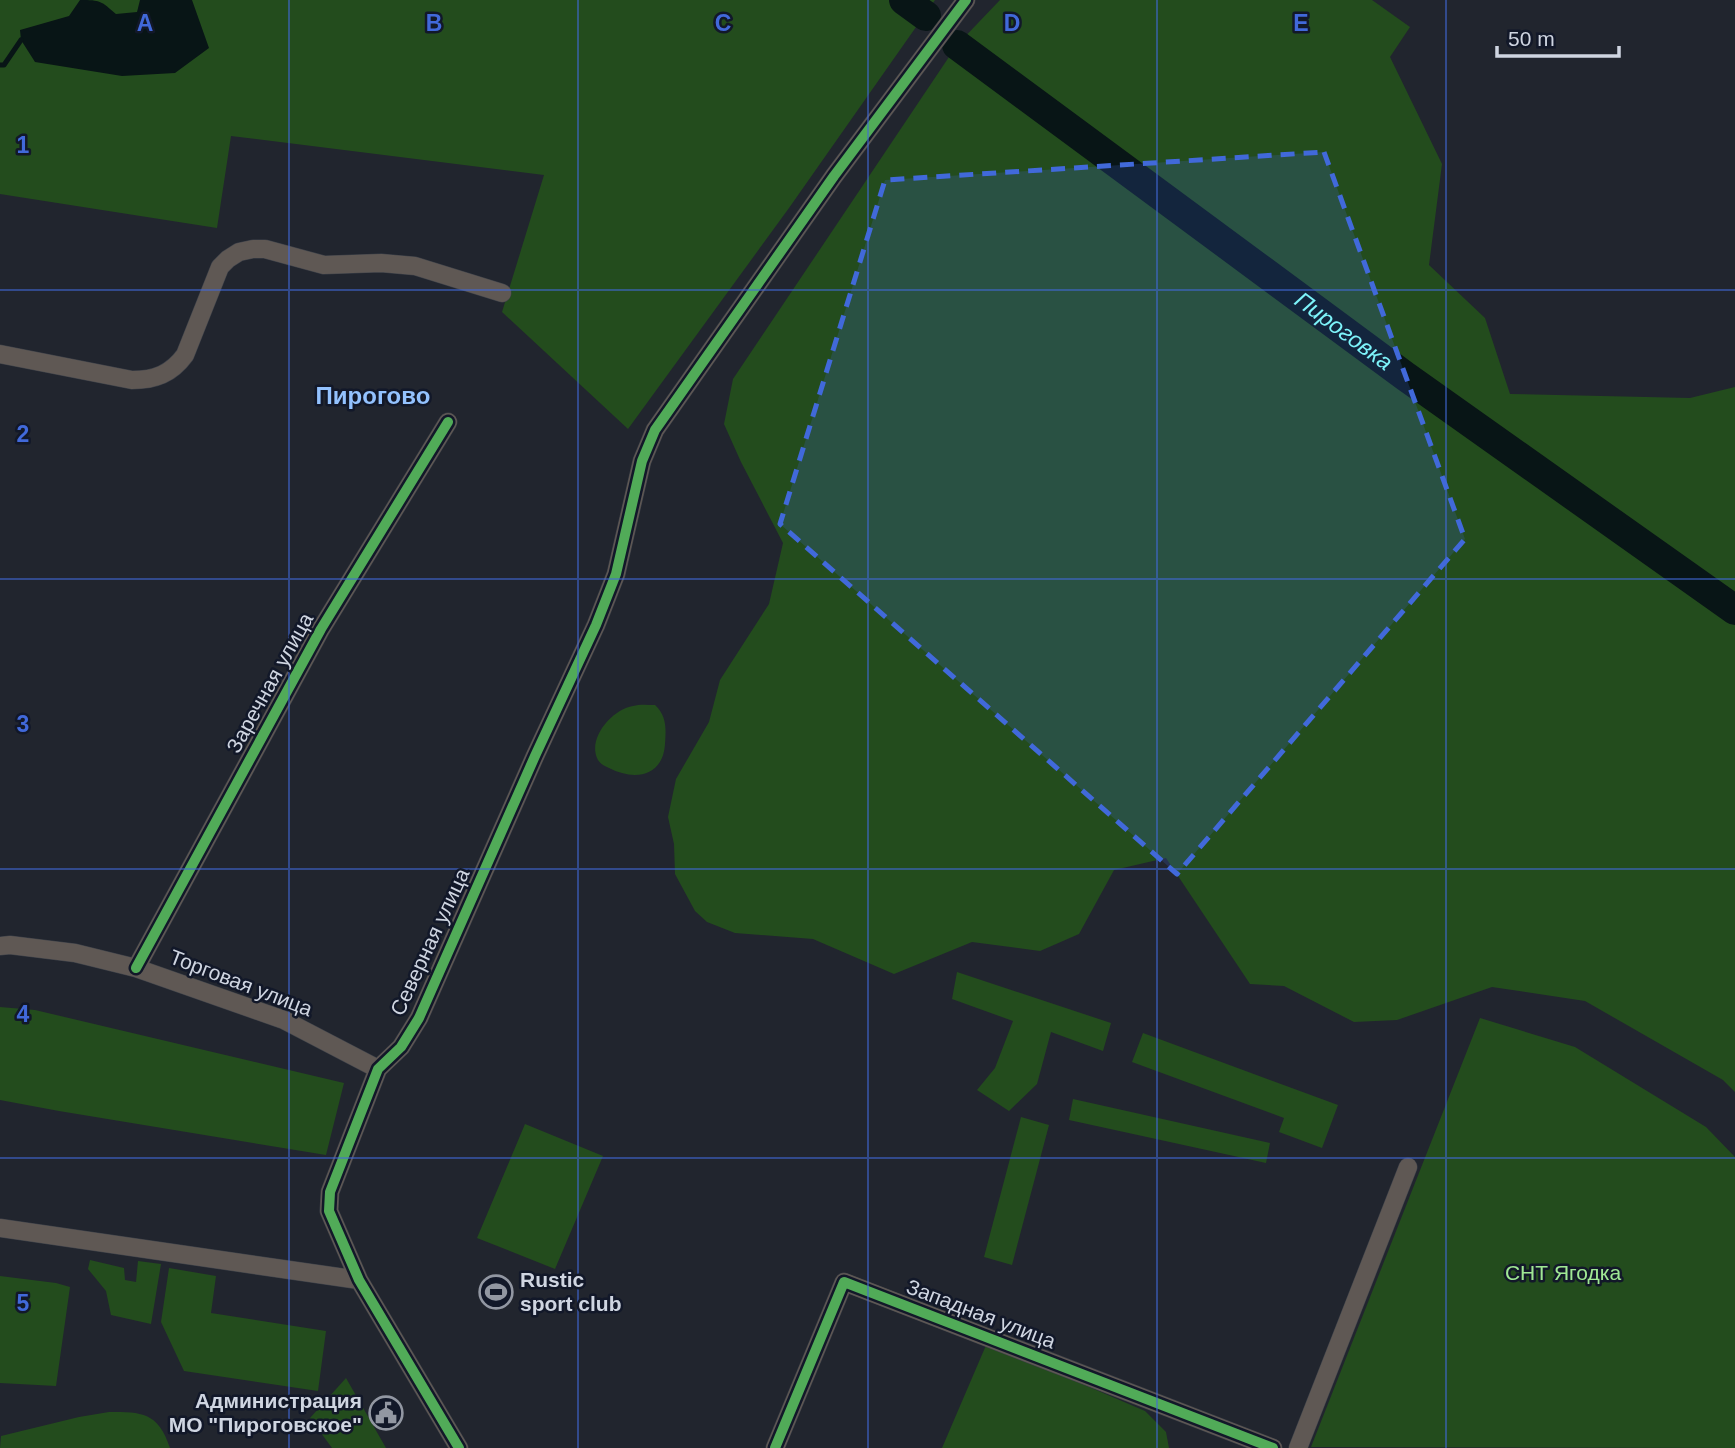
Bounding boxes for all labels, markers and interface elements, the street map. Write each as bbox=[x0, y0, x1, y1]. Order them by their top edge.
text: A bbox=[137, 10, 153, 36]
text: B bbox=[426, 10, 442, 36]
text: C bbox=[715, 10, 731, 36]
text: D bbox=[1004, 10, 1020, 36]
text: E bbox=[1293, 10, 1309, 36]
scale bar bbox=[1497, 14, 1620, 58]
text: 50 m bbox=[1508, 27, 1555, 50]
text: 1 bbox=[17, 132, 30, 158]
water label: Пироговка bbox=[1290, 286, 1398, 375]
district label: Пирогово bbox=[316, 382, 430, 409]
text: 2 bbox=[17, 421, 29, 447]
street label: Заречная улица bbox=[222, 609, 318, 757]
text: 3 bbox=[17, 711, 29, 737]
street label: Северная улица bbox=[385, 864, 474, 1019]
street label: Торговая улица bbox=[167, 945, 316, 1020]
text: 4 bbox=[17, 1001, 30, 1027]
park label: СНТ Ягодка bbox=[1505, 1261, 1621, 1284]
place label: Rustic sport club bbox=[520, 1268, 622, 1315]
sports icon: Rustic sport club bbox=[477, 1273, 515, 1311]
street label: Западная улица bbox=[903, 1275, 1059, 1353]
text: 5 bbox=[17, 1290, 30, 1316]
place label: Администрация МО "Пироговское" bbox=[169, 1389, 362, 1436]
public building icon: Администрация МО "Пироговское" bbox=[367, 1394, 405, 1432]

